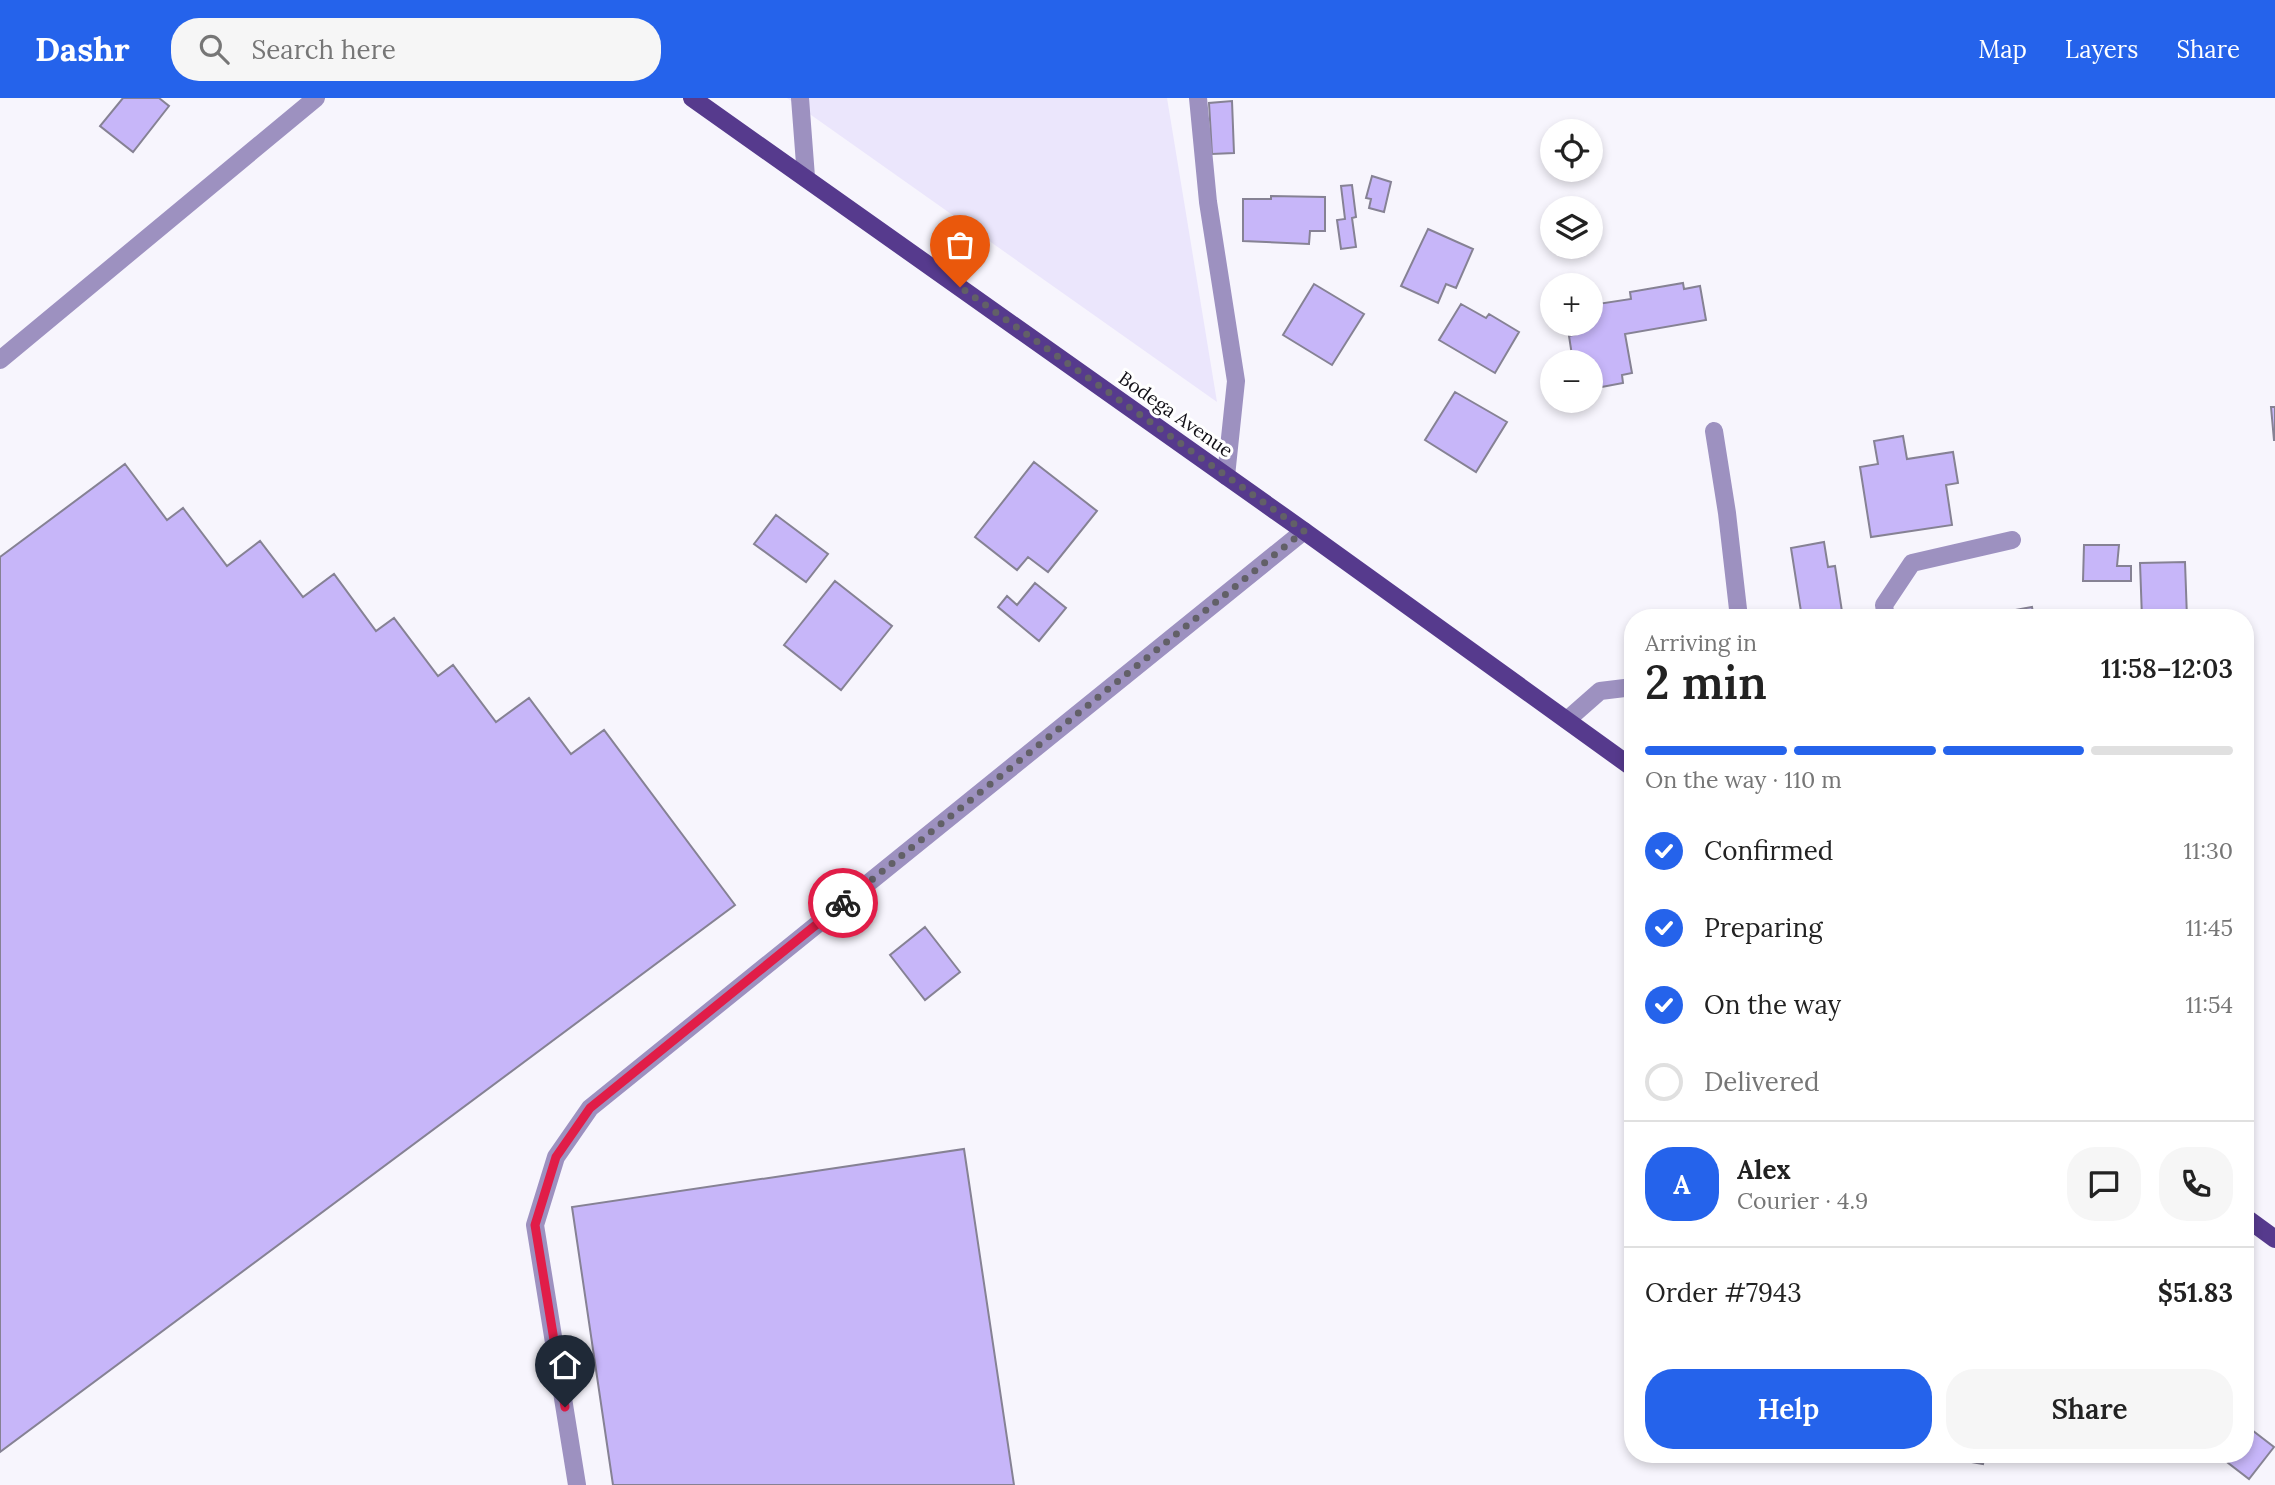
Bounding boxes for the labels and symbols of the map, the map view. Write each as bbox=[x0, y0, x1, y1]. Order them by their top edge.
pin bbox=[930, 215, 990, 287]
street label: Bodega Avenue bbox=[1114, 366, 1238, 462]
courier bbox=[808, 868, 878, 938]
pin bbox=[535, 1335, 595, 1407]

